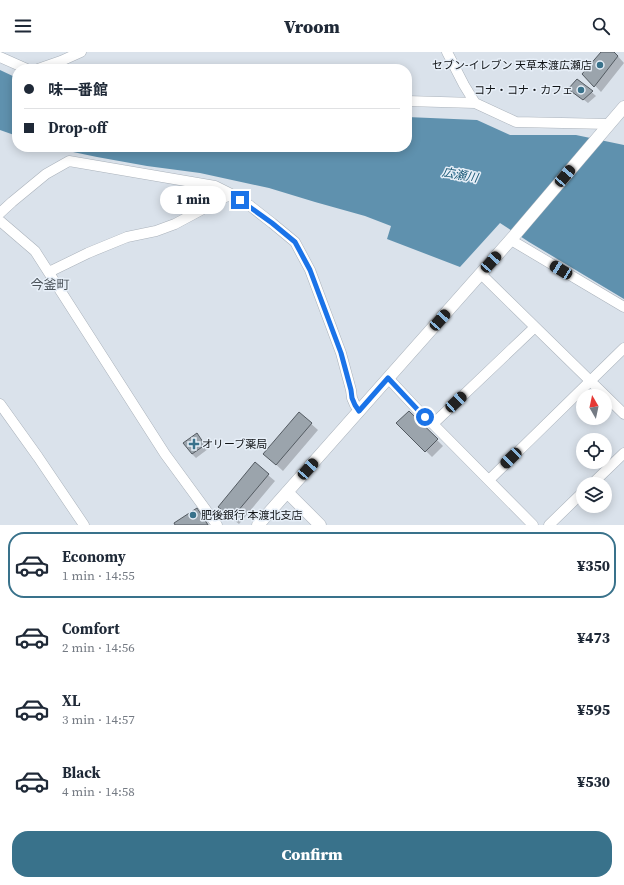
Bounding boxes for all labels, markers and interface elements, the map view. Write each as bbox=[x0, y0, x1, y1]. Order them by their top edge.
text: Vroom bbox=[284, 14, 340, 39]
icon: menu bbox=[12, 15, 34, 37]
icon: search bbox=[590, 15, 612, 37]
place label: セブン-イレブン 天草本渡広瀬店 bbox=[432, 58, 592, 73]
marker: セブン-イレブン 天草本渡広瀬店 bbox=[595, 60, 605, 70]
text: 味一番館 bbox=[48, 79, 108, 100]
place label: コナ・コナ・カフェ bbox=[474, 83, 573, 98]
marker: コナ・コナ・カフェ bbox=[576, 85, 586, 95]
text: Drop-off bbox=[48, 117, 107, 138]
car bbox=[553, 163, 577, 189]
water label: 広瀬川 bbox=[441, 164, 481, 186]
callout: 1 min bbox=[160, 186, 226, 214]
text: 1 min bbox=[176, 191, 210, 208]
route end bbox=[231, 191, 249, 209]
car bbox=[479, 249, 503, 275]
car bbox=[548, 259, 574, 281]
district label: 今釜町 bbox=[30, 276, 70, 293]
car bbox=[428, 307, 452, 333]
car bbox=[443, 389, 469, 415]
north arrow bbox=[576, 389, 612, 425]
map controls bbox=[576, 389, 612, 513]
route start bbox=[416, 408, 434, 426]
button: locate bbox=[576, 433, 612, 469]
place label: オリーブ薬局 bbox=[202, 437, 267, 452]
marker: オリーブ薬局 bbox=[189, 439, 199, 449]
car bbox=[498, 445, 524, 471]
car bbox=[296, 456, 320, 482]
button: layers bbox=[576, 477, 612, 513]
place label: 肥後銀行 本渡北支店 bbox=[201, 508, 303, 523]
marker: 肥後銀行 本渡北支店 bbox=[188, 510, 198, 520]
text: Economy bbox=[62, 546, 126, 567]
icon: car bbox=[14, 547, 50, 583]
text: ¥350 bbox=[577, 555, 610, 576]
text: 1 min · 14:55 bbox=[62, 567, 135, 584]
text: Comfort bbox=[62, 618, 120, 639]
icon: car bbox=[14, 619, 50, 655]
text: ¥473 bbox=[577, 627, 610, 648]
text: 2 min · 14:56 bbox=[62, 639, 135, 656]
text: XL bbox=[62, 690, 81, 711]
icon: car bbox=[14, 691, 50, 727]
text: ¥595 bbox=[577, 699, 610, 720]
text: 3 min · 14:57 bbox=[62, 711, 135, 728]
text: Black bbox=[62, 762, 101, 783]
icon: car bbox=[14, 763, 50, 799]
text: ¥530 bbox=[577, 771, 610, 792]
text: 4 min · 14:58 bbox=[62, 783, 135, 800]
button: Confirm bbox=[12, 831, 612, 877]

